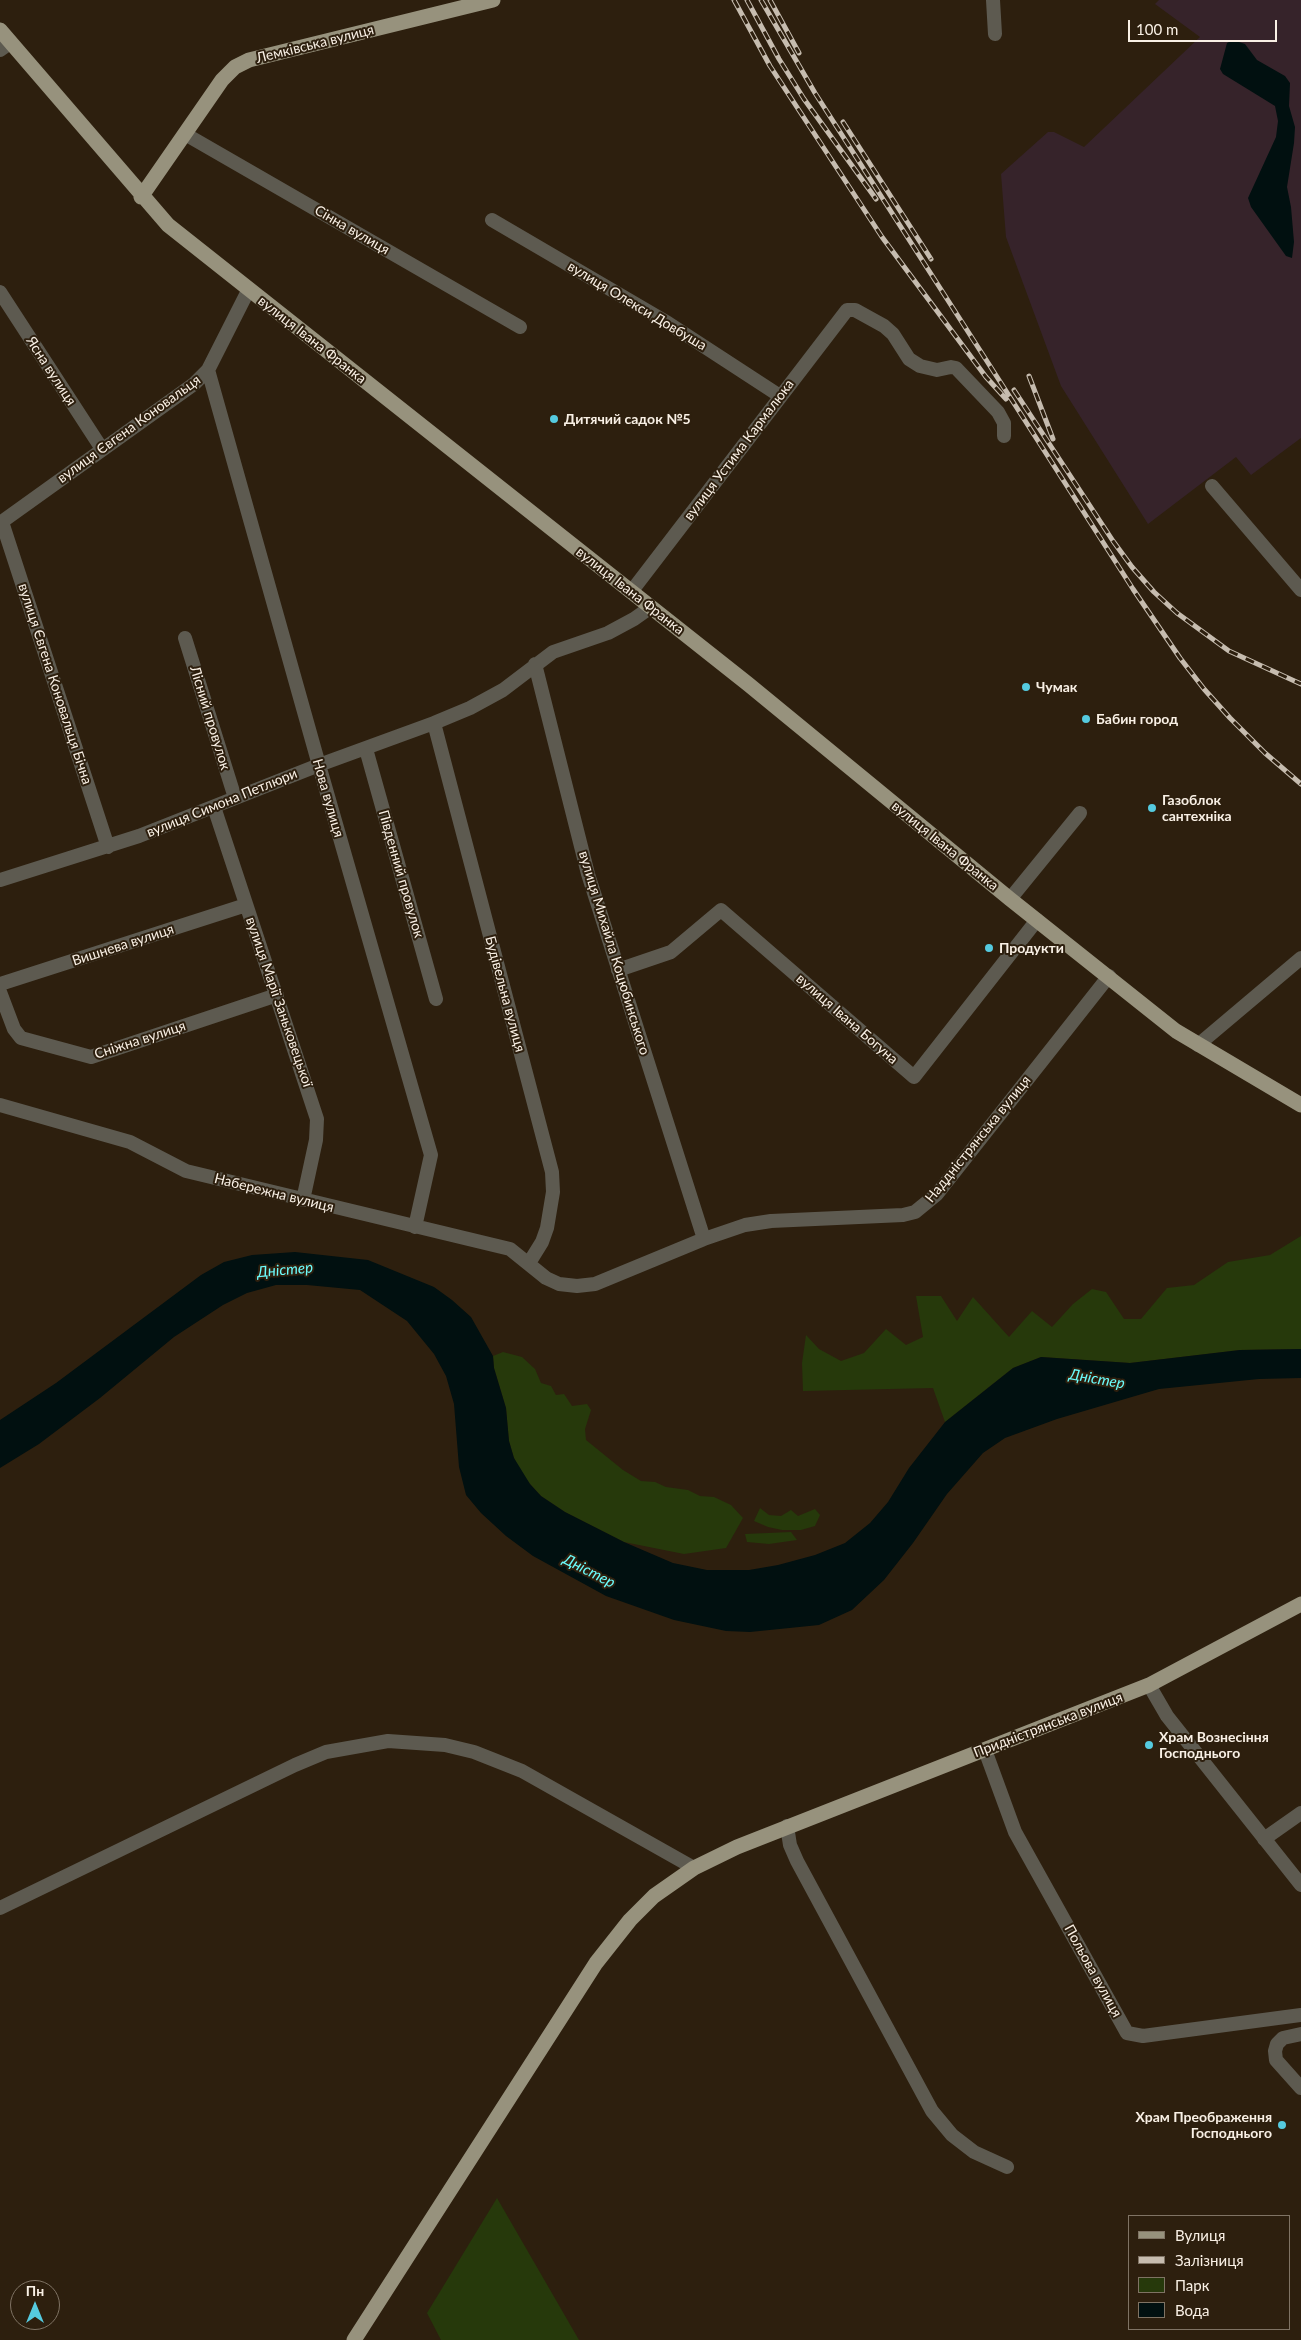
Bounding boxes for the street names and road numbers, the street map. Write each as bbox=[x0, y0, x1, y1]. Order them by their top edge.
street label: Лемківська вулиця bbox=[254, 21, 376, 67]
street label: Сінна вулиця bbox=[311, 202, 393, 258]
street label: вулиця Олекси Довбуша bbox=[564, 258, 710, 354]
street label: вулиця Івана Франка bbox=[255, 293, 369, 387]
street label: Ясна вулиця bbox=[22, 333, 80, 409]
street label: вулиця Євгена Коновальця bbox=[54, 371, 204, 487]
street label: вулиця Устима Кармалюка bbox=[680, 376, 798, 524]
street label: вулиця Івана Франка bbox=[573, 544, 687, 638]
street label: вулиця Євгена Коновальця Бічна bbox=[14, 581, 96, 787]
street label: Лісний провулок bbox=[186, 664, 234, 772]
street label: Нова вулиця bbox=[309, 757, 347, 839]
street label: вулиця Симона Петлюри bbox=[144, 765, 300, 841]
street label: вулиця Івана Франка bbox=[888, 798, 1002, 894]
street label: Південний провулок bbox=[375, 808, 427, 940]
street label: вулиця Михайла Коцюбинського bbox=[575, 849, 653, 1057]
street label: вулиця Марії Заньковецької bbox=[242, 915, 316, 1089]
street label: Вишнева вулиця bbox=[70, 921, 176, 969]
street label: Будівельна вулиця bbox=[481, 934, 529, 1054]
street label: вулиця Івана Богуна bbox=[793, 970, 901, 1068]
street label: Сніжна вулиця bbox=[92, 1017, 188, 1063]
street label: Наддністрянська вулиця bbox=[922, 1072, 1034, 1206]
street label: Набережна вулиця bbox=[212, 1170, 336, 1216]
street label: Придністрянська вулиця bbox=[971, 1689, 1125, 1761]
street label: Польова вулиця bbox=[1061, 1922, 1125, 2020]

